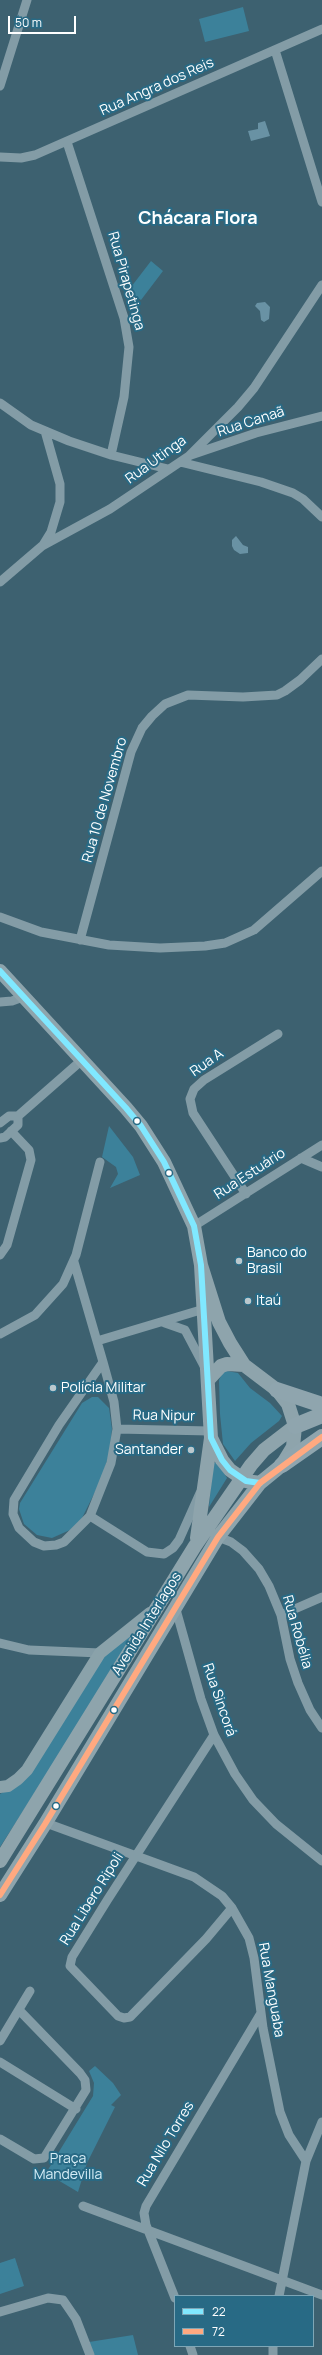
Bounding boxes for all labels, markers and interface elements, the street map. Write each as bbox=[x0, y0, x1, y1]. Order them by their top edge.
scale bar bbox=[10, 8, 78, 34]
text: 50 m bbox=[15, 14, 42, 31]
street label: Rua Angra dos Reis bbox=[97, 54, 217, 120]
district label: Chácara Flora bbox=[138, 208, 258, 230]
street label: Rua Pirapetinga bbox=[104, 230, 148, 332]
street label: Rua Canaã bbox=[215, 403, 287, 441]
street label: Rua Utinga bbox=[122, 432, 190, 488]
street label: Rua 10 de Novembro bbox=[79, 735, 131, 865]
street label: Rua A bbox=[187, 1046, 227, 1080]
unlabelled marker bbox=[132, 1116, 142, 1126]
street label: Rua Estuário bbox=[211, 1145, 289, 1203]
unlabelled marker bbox=[164, 1168, 174, 1178]
place label: Banco do Brasil bbox=[247, 1245, 307, 1278]
marker: Banco do Brasil bbox=[234, 1256, 244, 1266]
place label: Itaú bbox=[256, 1293, 281, 1309]
marker: Itaú bbox=[243, 1296, 253, 1306]
place label: Polícia Militar bbox=[61, 1380, 146, 1396]
marker: Polícia Militar bbox=[48, 1383, 58, 1393]
street label: Rua Nipur bbox=[133, 1407, 195, 1425]
place label: Santander bbox=[115, 1442, 183, 1458]
marker: Santander bbox=[186, 1445, 196, 1455]
street label: Avenida Interlagos bbox=[108, 1569, 186, 1679]
street label: Rua Robélia bbox=[279, 1593, 315, 1671]
street label: Rua Sincorá bbox=[199, 1661, 239, 1739]
unlabelled marker bbox=[109, 1705, 119, 1715]
unlabelled marker bbox=[51, 1801, 61, 1811]
street label: Rua Libero Ripoli bbox=[57, 1850, 127, 1948]
street label: Rua Manguaba bbox=[254, 1941, 288, 2039]
street label: Rua Nilo Torres bbox=[134, 2099, 198, 2189]
park label: Praça Mandevilla bbox=[34, 2151, 102, 2184]
legend bbox=[174, 2295, 314, 2347]
text: 22 bbox=[212, 2303, 226, 2320]
text: 72 bbox=[212, 2323, 225, 2340]

